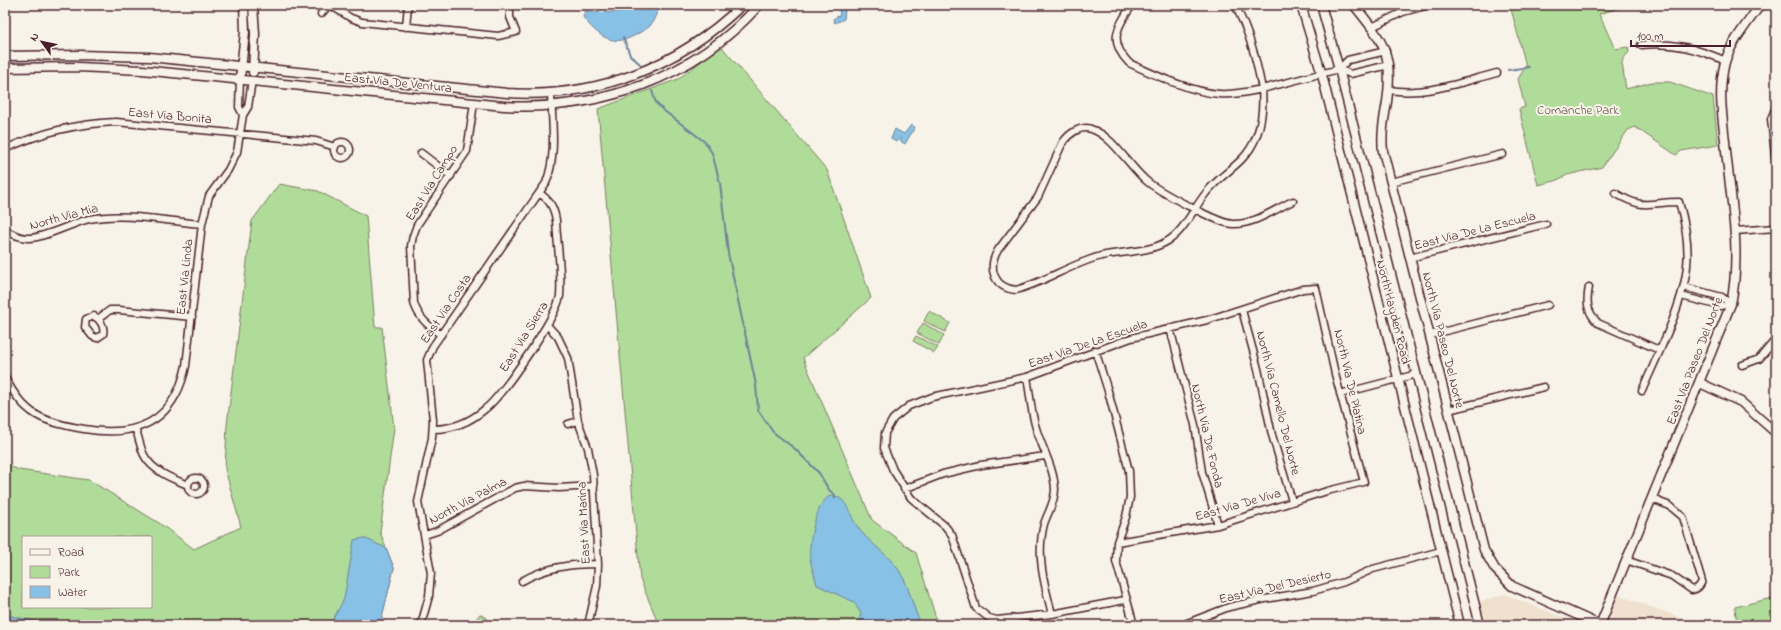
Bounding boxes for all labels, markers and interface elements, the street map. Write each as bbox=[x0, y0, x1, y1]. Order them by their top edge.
north arrow bbox=[22, 22, 62, 62]
scale bar bbox=[1631, 22, 1730, 48]
text: 100 m bbox=[1637, 28, 1664, 46]
text: N bbox=[26, 30, 43, 45]
street label: East Via De Ventura bbox=[343, 68, 453, 98]
park label: Comanche Park bbox=[1537, 101, 1619, 120]
street label: East Via Bonita bbox=[127, 103, 213, 129]
street label: East Via Campo bbox=[401, 141, 463, 225]
street label: North Via Mia bbox=[28, 199, 100, 235]
street label: East Via De La Escuela bbox=[1412, 207, 1538, 255]
street label: East Via Linda bbox=[172, 238, 198, 316]
street label: North Hayden Road bbox=[1370, 258, 1415, 367]
street label: East Via Costa bbox=[416, 270, 476, 348]
street label: North Via Paseo Del Norte bbox=[1417, 270, 1469, 410]
street label: East Via Paseo Del Norte bbox=[1662, 294, 1728, 428]
street label: East Via Sierra bbox=[495, 298, 553, 376]
street label: East Via De La Escuela bbox=[1026, 315, 1150, 373]
street label: North Via De Platina bbox=[1329, 328, 1371, 436]
street label: North Via Camello Del Norte bbox=[1251, 329, 1305, 477]
street label: North Via De Fonda bbox=[1186, 382, 1228, 490]
street label: North Via Palma bbox=[426, 472, 510, 530]
street label: East Via Marina bbox=[572, 481, 596, 565]
street label: East Via De Viva bbox=[1193, 484, 1283, 526]
legend bbox=[22, 536, 152, 608]
text: Road bbox=[58, 544, 84, 562]
text: Park bbox=[58, 564, 80, 582]
street label: East Via Del Desierto bbox=[1217, 565, 1333, 609]
text: Water bbox=[58, 584, 87, 602]

